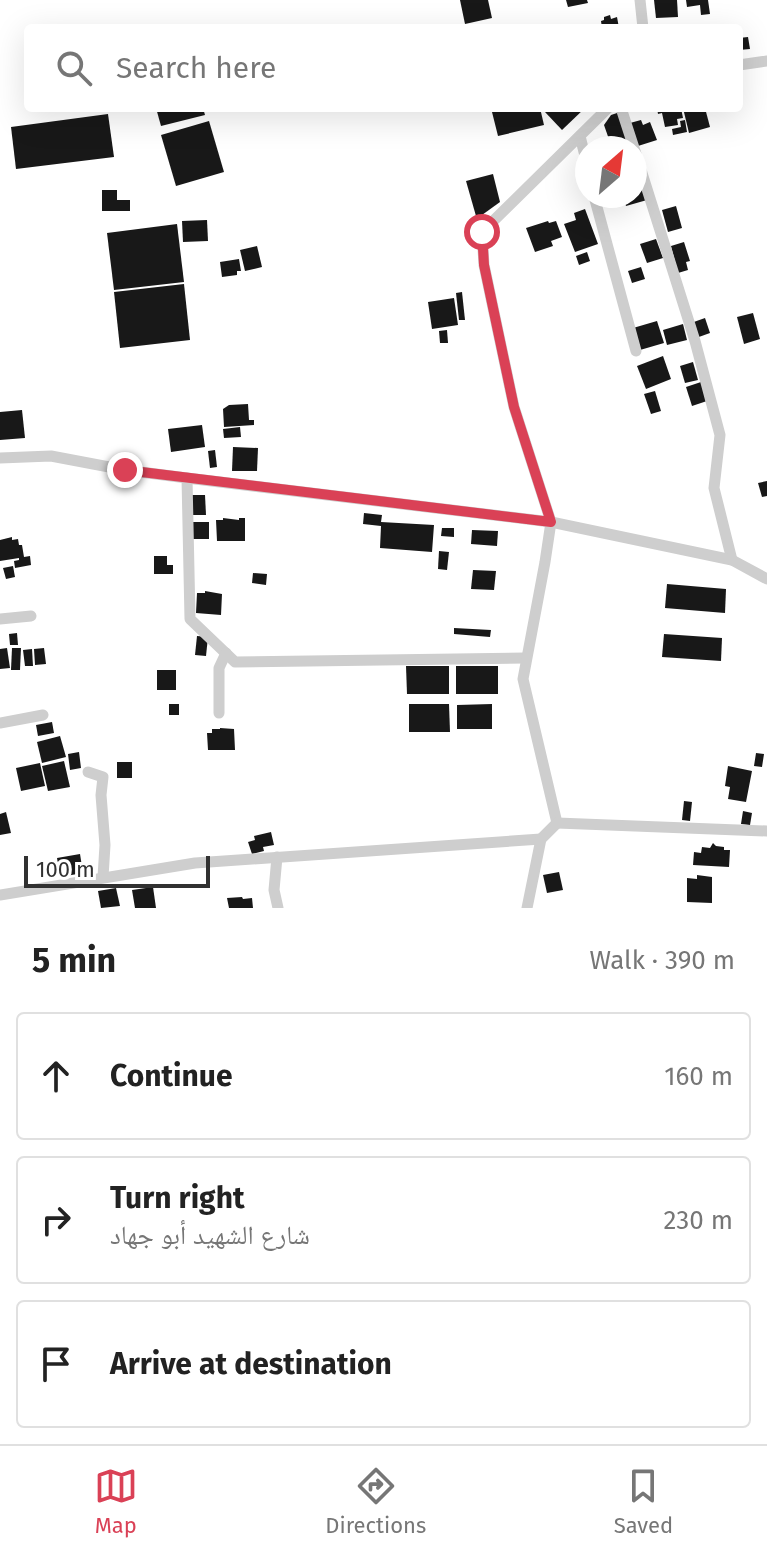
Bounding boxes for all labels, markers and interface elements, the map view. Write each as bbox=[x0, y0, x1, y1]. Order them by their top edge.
search box bbox=[24, 24, 743, 112]
icon: search bbox=[52, 46, 96, 90]
text: Search here bbox=[116, 50, 276, 86]
north arrow bbox=[575, 136, 647, 208]
route start bbox=[464, 214, 500, 250]
route end bbox=[107, 452, 143, 488]
scale bar bbox=[24, 852, 210, 888]
text: 100 m bbox=[36, 856, 95, 883]
text: 5 min bbox=[32, 940, 116, 981]
text: Walk · 390 m bbox=[589, 945, 735, 976]
icon: ahead bbox=[34, 1054, 78, 1098]
text: Continue bbox=[110, 1058, 233, 1094]
text: 160 m bbox=[664, 1061, 733, 1092]
text: Turn right bbox=[110, 1180, 245, 1216]
icon: right bbox=[34, 1198, 78, 1242]
text: 230 m bbox=[664, 1205, 733, 1236]
text: شارع الشهيد أبو جهاد bbox=[110, 1220, 310, 1251]
icon: arrive bbox=[34, 1342, 78, 1386]
text: Arrive at destination bbox=[110, 1346, 392, 1382]
tab: Map bbox=[94, 1464, 138, 1539]
tab: Directions bbox=[325, 1464, 426, 1539]
tab: Saved bbox=[614, 1464, 673, 1539]

